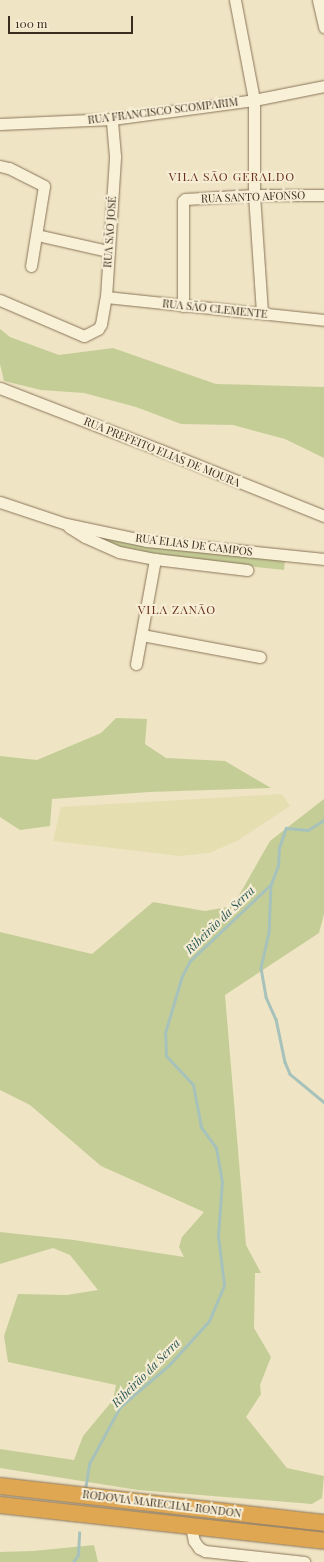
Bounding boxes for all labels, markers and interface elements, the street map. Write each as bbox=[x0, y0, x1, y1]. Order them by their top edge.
scale bar bbox=[10, 8, 135, 34]
text: 100 m bbox=[15, 15, 47, 31]
street label: RUA FRANCISCO SCOMPARIM bbox=[87, 95, 239, 127]
district label: VILA SÃO GERALDO bbox=[169, 170, 295, 184]
street label: RUA SANTO AFONSO bbox=[200, 189, 306, 205]
street label: RUA SÃO JOSÉ bbox=[101, 196, 119, 268]
street label: RUA SÃO CLEMENTE bbox=[162, 297, 268, 321]
street label: RUA PREFEITO ELIAS DE MOURA bbox=[82, 415, 242, 489]
street label: RUA ELIAS DE CAMPOS bbox=[135, 531, 253, 559]
district label: VILA ZANÃO bbox=[138, 603, 216, 617]
water label: Ribeirão da Serra bbox=[182, 883, 258, 957]
water label: Ribeirão da Serra bbox=[109, 1336, 183, 1410]
street label: RODOVIA MARECHAL RONDON bbox=[82, 1488, 242, 1520]

